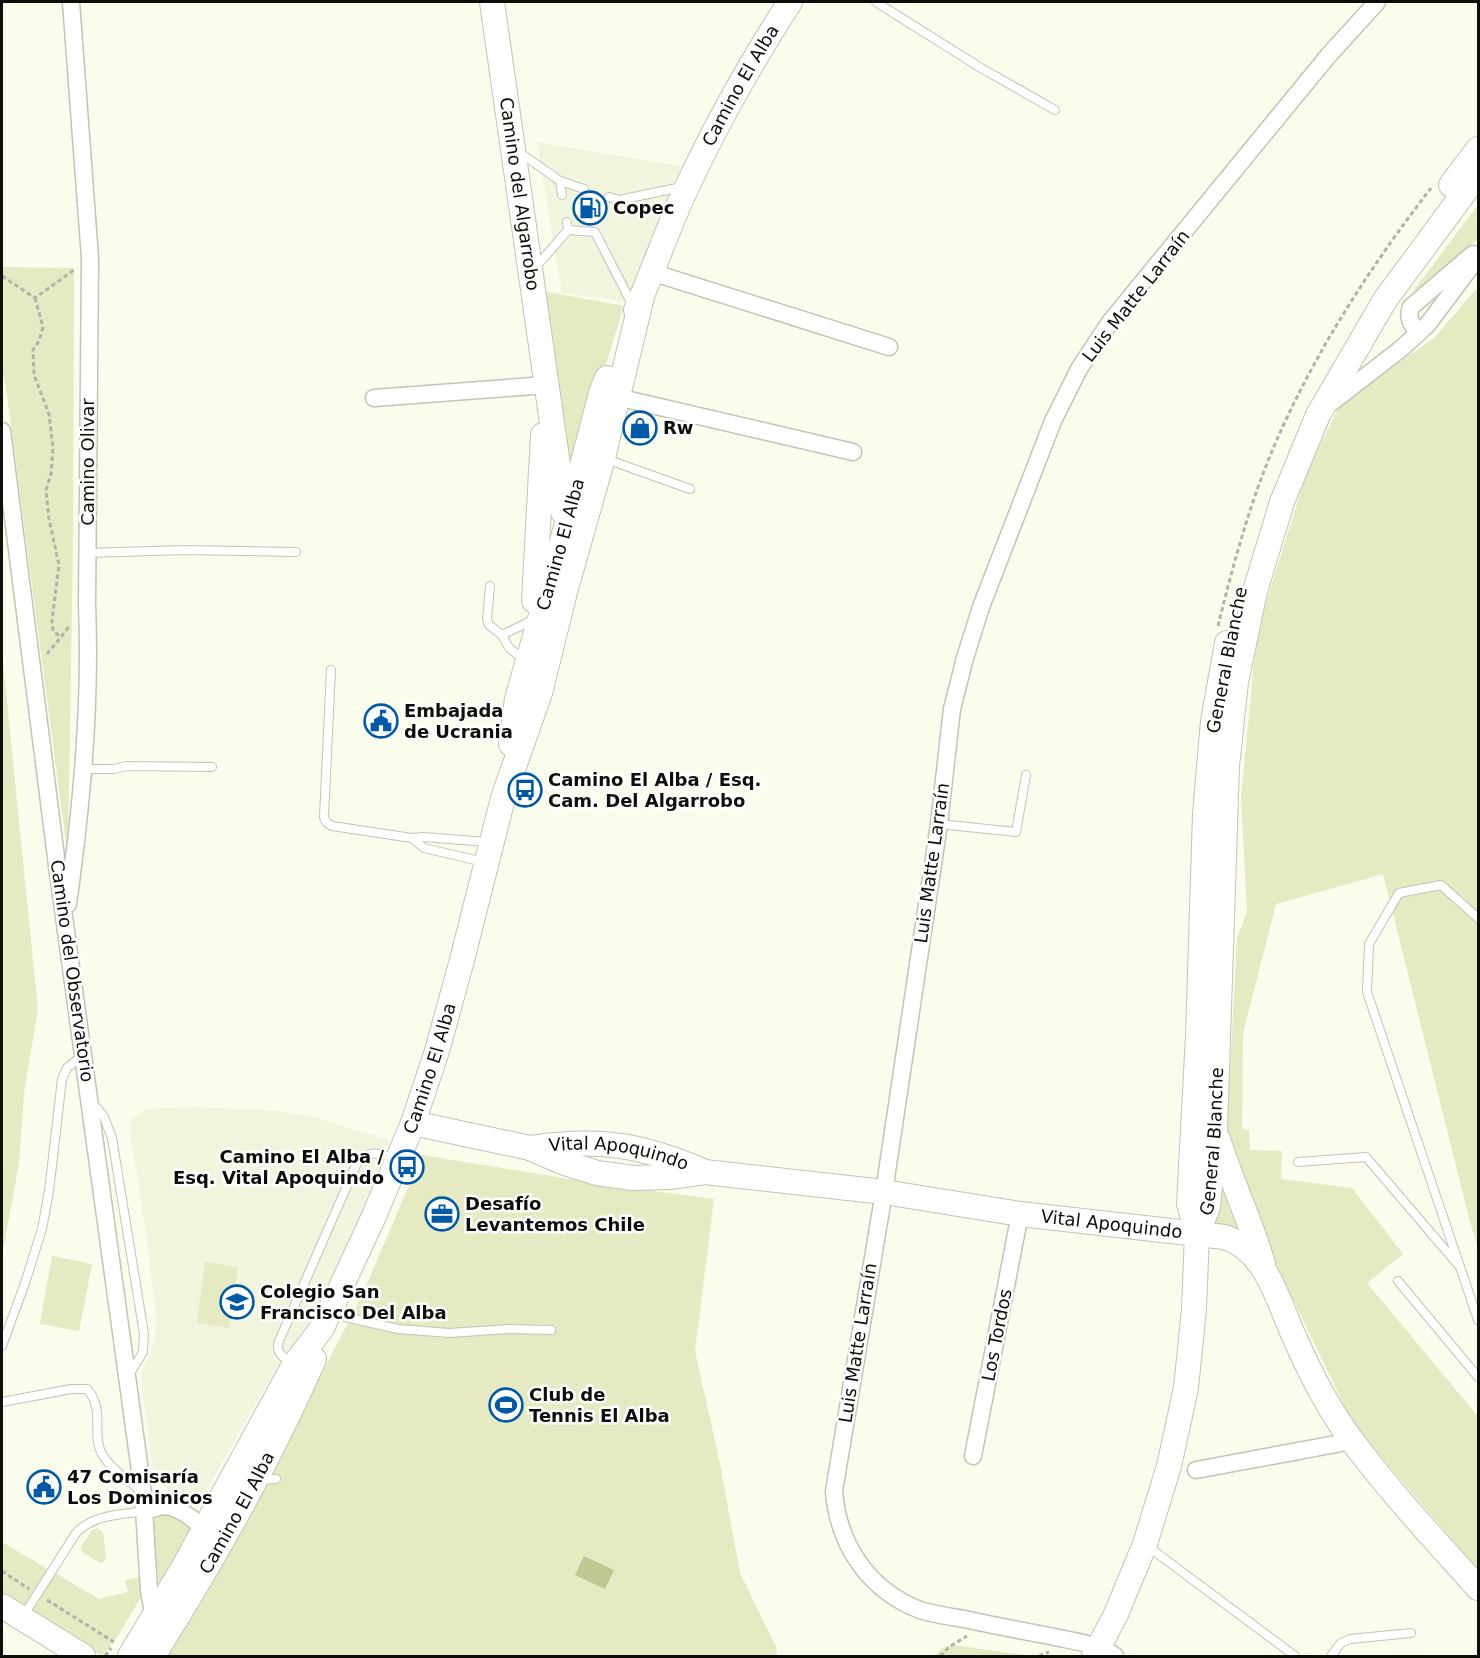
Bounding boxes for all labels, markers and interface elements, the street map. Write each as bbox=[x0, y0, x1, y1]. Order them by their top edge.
street label: Camino El Alba bbox=[698, 21, 783, 150]
street label: Camino del Algarrobo bbox=[496, 96, 544, 292]
fuel station icon: Copec bbox=[572, 190, 608, 226]
place label: Copec bbox=[613, 197, 674, 218]
street label: Luis Matte Larraín bbox=[1078, 226, 1194, 366]
street label: Camino Olivar bbox=[77, 398, 98, 526]
shop icon: Rw bbox=[622, 410, 658, 446]
place label: Rw bbox=[663, 417, 694, 438]
street label: Camino El Alba bbox=[532, 476, 588, 613]
street label: General Blanche bbox=[1202, 585, 1251, 735]
place label: Embajada de Ucrania bbox=[404, 700, 513, 742]
public building icon: Embajada de Ucrania bbox=[363, 703, 399, 739]
place label: Camino El Alba / Esq. Cam. Del Algarrobo bbox=[548, 769, 761, 811]
bus stop icon: Camino El Alba / Esq. Cam. Del Algarrobo bbox=[507, 772, 543, 808]
street label: Luis Matte Larraín bbox=[910, 781, 953, 944]
street label: Camino del Observatorio bbox=[47, 858, 98, 1083]
street label: Camino El Alba bbox=[399, 1000, 460, 1137]
street label: General Blanche bbox=[1195, 1067, 1227, 1219]
street label: Vital Apoquindo bbox=[548, 1132, 692, 1174]
place label: Camino El Alba / Esq. Vital Apoquindo bbox=[173, 1146, 384, 1188]
bus stop icon: Camino El Alba / Esq. Vital Apoquindo bbox=[389, 1149, 425, 1185]
place label: Desafío Levantemos Chile bbox=[465, 1193, 645, 1235]
office icon: Desafío Levantemos Chile bbox=[424, 1196, 460, 1232]
street label: Vital Apoquindo bbox=[1040, 1205, 1184, 1242]
street label: Luis Matte Larraín bbox=[834, 1261, 881, 1424]
place label: Colegio San Francisco Del Alba bbox=[260, 1281, 447, 1323]
school or university icon: Colegio San Francisco Del Alba bbox=[219, 1284, 255, 1320]
street label: Los Tordos bbox=[977, 1287, 1016, 1383]
place label: Club de Tennis El Alba bbox=[529, 1384, 670, 1426]
sports icon: Club de Tennis El Alba bbox=[488, 1387, 524, 1423]
street label: Camino El Alba bbox=[194, 1448, 278, 1578]
place label: 47 Comisaría Los Dominicos bbox=[67, 1466, 213, 1508]
public building icon: 47 Comisaría Los Dominicos bbox=[26, 1469, 62, 1505]

